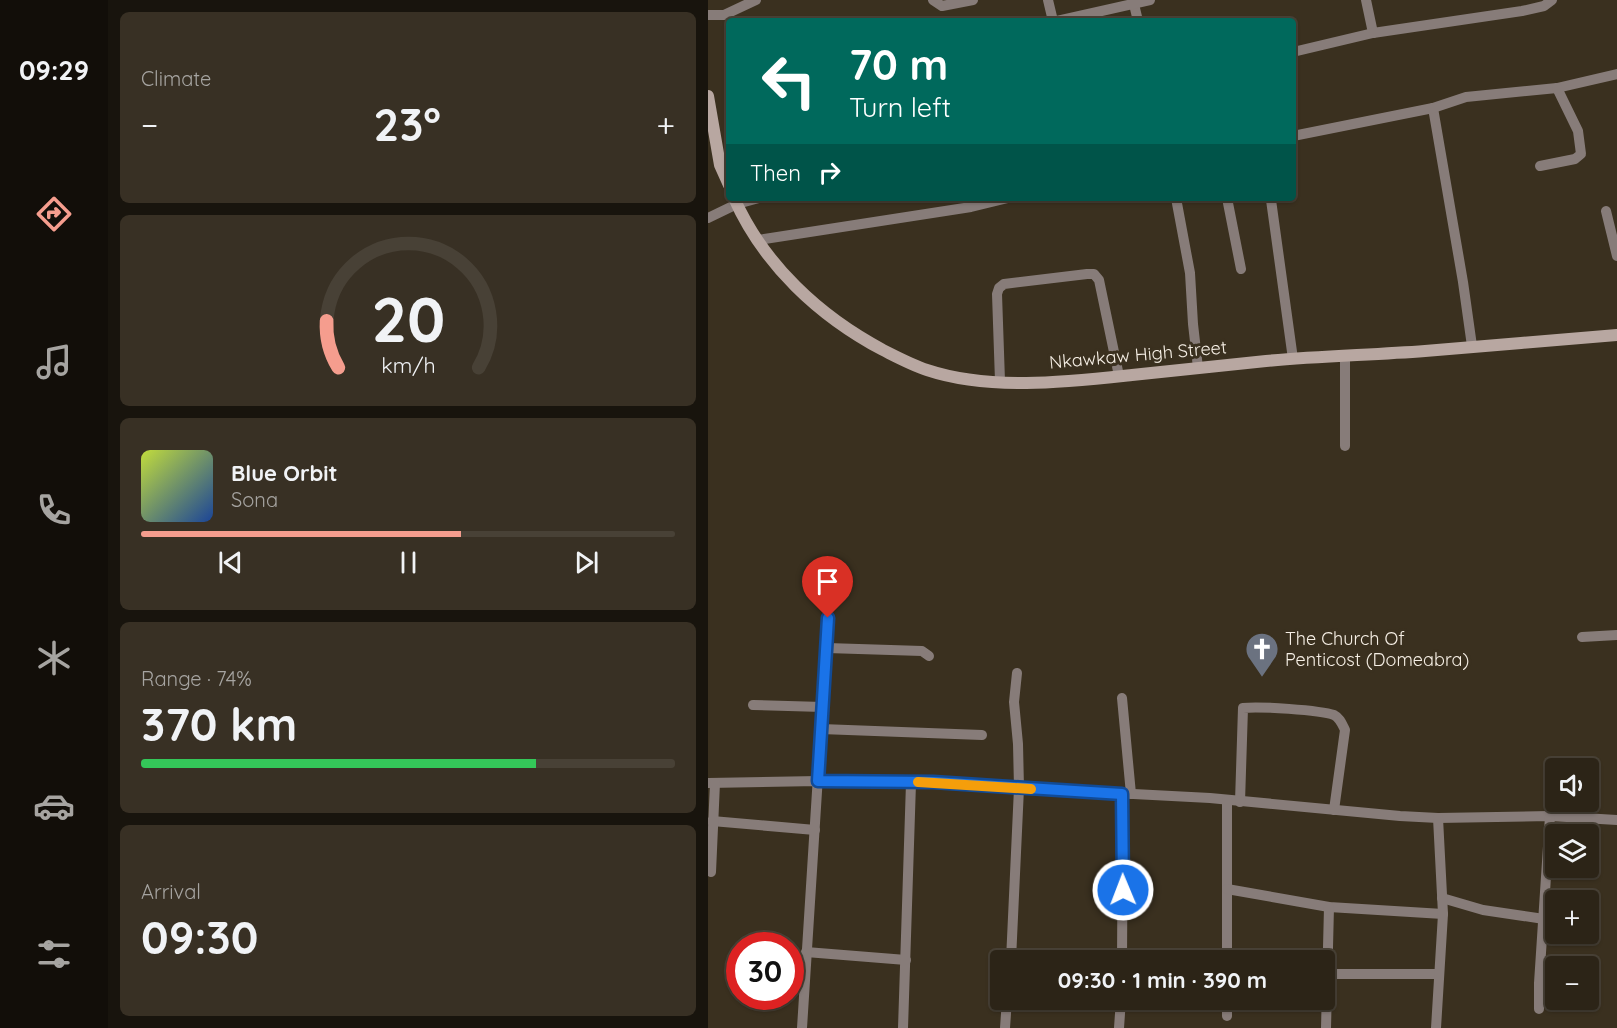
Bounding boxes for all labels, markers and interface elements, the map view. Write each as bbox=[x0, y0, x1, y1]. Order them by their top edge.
text: 70 m bbox=[849, 38, 948, 91]
icon: left bbox=[750, 42, 828, 120]
text: 09:29 bbox=[19, 53, 89, 87]
text: Climate bbox=[141, 66, 211, 91]
text: Turn left bbox=[849, 90, 951, 124]
text: 23° bbox=[374, 96, 441, 152]
text: − bbox=[141, 104, 158, 145]
text: + bbox=[656, 104, 675, 145]
icon: right bbox=[813, 156, 846, 189]
text: Then bbox=[750, 159, 801, 187]
icon: directions bbox=[33, 193, 75, 235]
text: 20 bbox=[371, 280, 445, 358]
street label: Nkawkaw High Street bbox=[1048, 335, 1228, 374]
icon: music bbox=[33, 341, 75, 383]
text: km/h bbox=[381, 352, 435, 378]
text: Blue Orbit bbox=[231, 459, 337, 487]
text: Sona bbox=[231, 487, 278, 512]
icon: phone bbox=[33, 489, 75, 531]
icon: previous bbox=[214, 546, 247, 579]
icon: pause bbox=[392, 546, 425, 579]
icon: next bbox=[570, 546, 603, 579]
pin bbox=[802, 556, 853, 618]
icon: arrive bbox=[811, 565, 844, 598]
place label: The Church Of Penticost (Domeabra) bbox=[1285, 627, 1469, 671]
church icon: The Church Of Penticost (Domeabra) bbox=[1244, 631, 1280, 678]
icon: climate bbox=[33, 637, 75, 679]
text: Range · 74% bbox=[141, 666, 252, 691]
text: 370 km bbox=[141, 696, 297, 752]
map controls bbox=[1545, 758, 1599, 1010]
button: sound bbox=[1545, 758, 1599, 812]
icon: car bbox=[33, 785, 75, 827]
button: layers bbox=[1545, 824, 1599, 878]
position arrow bbox=[1091, 858, 1155, 922]
text: Arrival bbox=[141, 879, 201, 904]
button: + bbox=[1545, 890, 1599, 944]
text: 09:30 bbox=[141, 909, 258, 965]
speed limit sign: 30 bbox=[726, 932, 804, 1010]
icon: filters bbox=[33, 933, 75, 975]
button: − bbox=[1545, 956, 1599, 1010]
text: 09:30 · 1 min · 390 m bbox=[1058, 966, 1267, 994]

